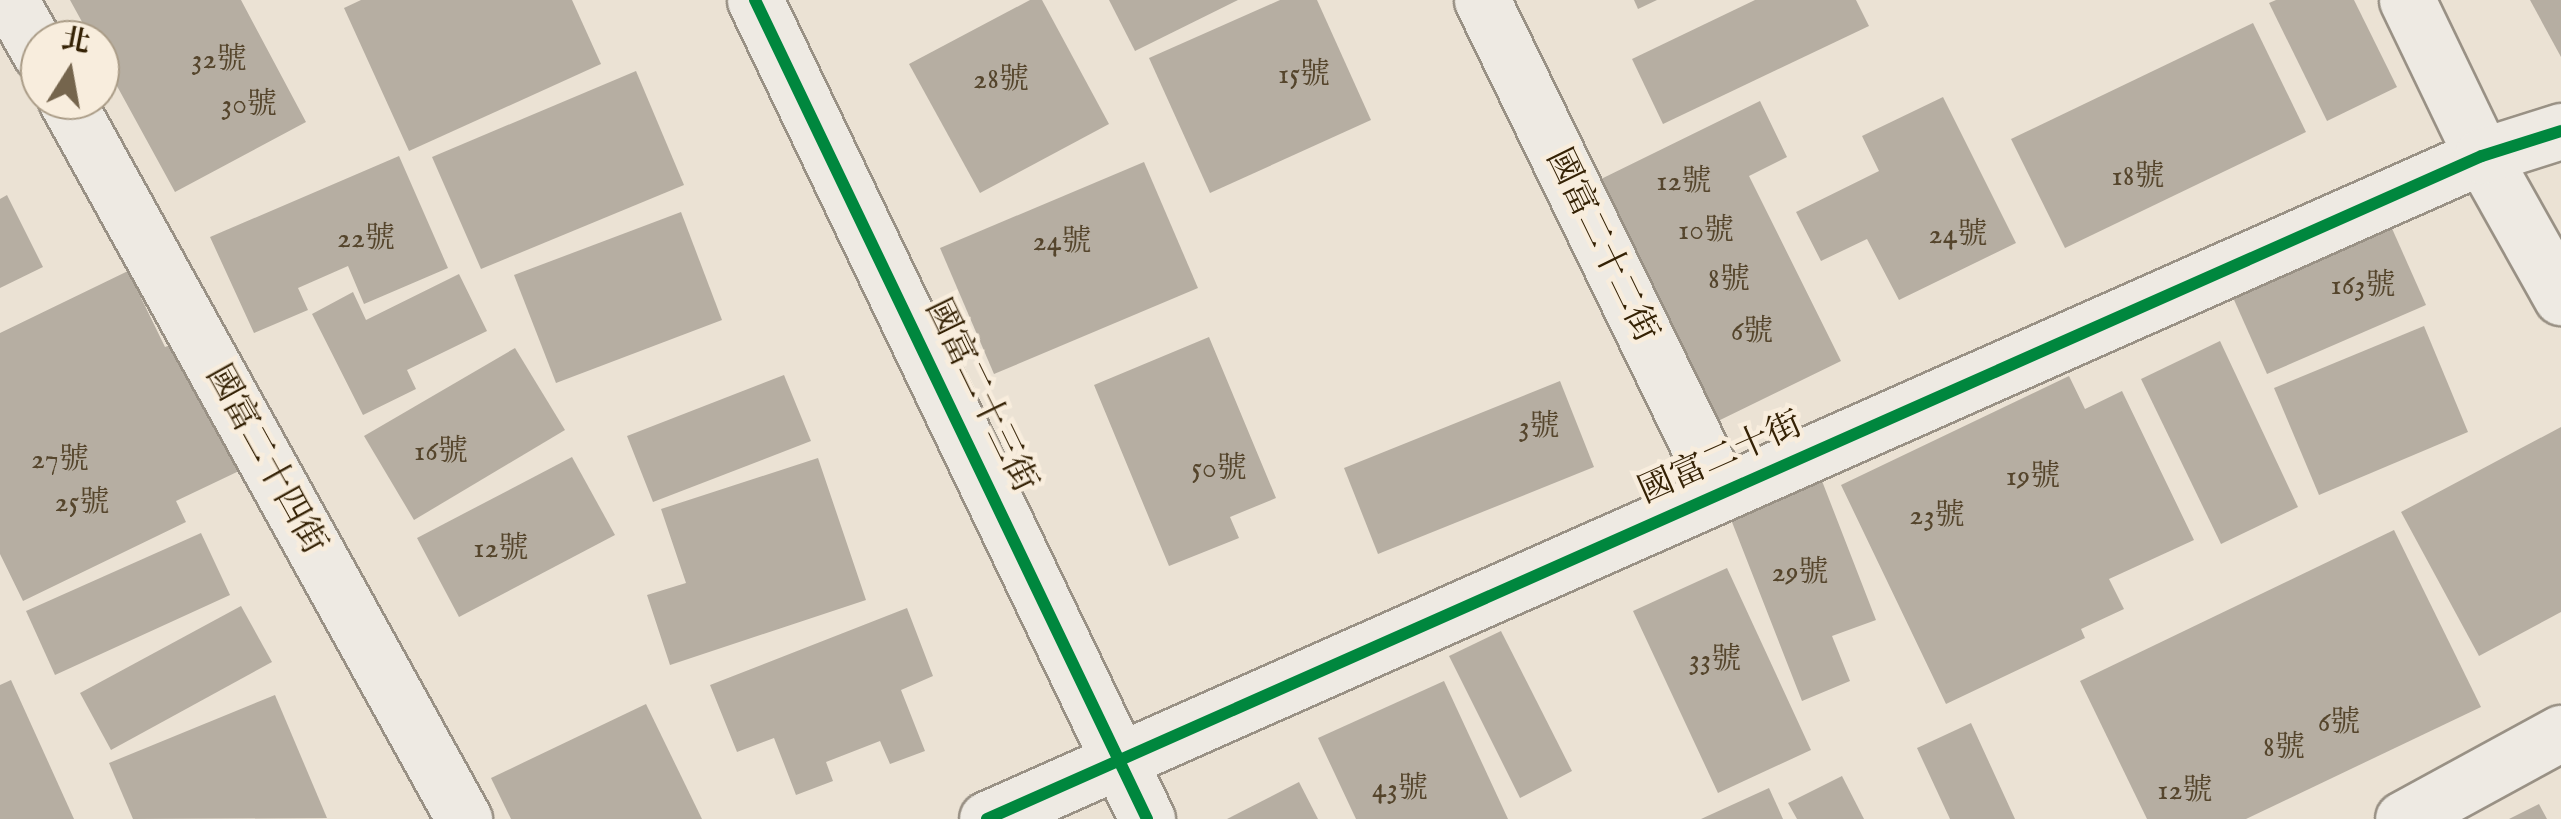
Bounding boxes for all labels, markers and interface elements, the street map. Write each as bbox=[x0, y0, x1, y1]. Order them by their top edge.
north arrow bbox=[20, 20, 120, 120]
text: 北 bbox=[58, 22, 93, 62]
house number: 32號 bbox=[191, 42, 247, 78]
house number: 15號 bbox=[1278, 57, 1330, 93]
house number: 28號 bbox=[973, 62, 1029, 98]
house number: 30號 bbox=[221, 87, 277, 123]
street label: 國富二十二街 bbox=[1536, 142, 1666, 350]
house number: 18號 bbox=[2112, 159, 2164, 195]
house number: 12號 bbox=[1656, 164, 1712, 200]
house number: 10號 bbox=[1678, 213, 1734, 249]
house number: 24號 bbox=[1929, 217, 1987, 253]
house number: 22號 bbox=[337, 221, 395, 257]
house number: 24號 bbox=[1033, 224, 1091, 260]
house number: 8號 bbox=[1708, 262, 1750, 298]
house number: 163號 bbox=[2330, 268, 2396, 304]
street label: 國富二十三街 bbox=[915, 292, 1045, 500]
house number: 6號 bbox=[1731, 314, 1773, 350]
street label: 國富二十四街 bbox=[196, 358, 334, 562]
street label: 國富二十街 bbox=[1633, 404, 1809, 514]
house number: 3號 bbox=[1518, 409, 1560, 445]
house number: 16號 bbox=[414, 434, 468, 470]
house number: 27號 bbox=[31, 442, 89, 478]
house number: 50號 bbox=[1191, 451, 1247, 487]
house number: 19號 bbox=[2006, 459, 2060, 495]
house number: 25號 bbox=[55, 485, 109, 521]
house number: 23號 bbox=[1909, 498, 1965, 534]
house number: 12號 bbox=[473, 531, 529, 567]
house number: 29號 bbox=[1771, 555, 1829, 591]
house number: 33號 bbox=[1689, 642, 1741, 678]
house number: 6號 bbox=[2318, 705, 2360, 741]
house number: 8號 bbox=[2263, 730, 2305, 766]
house number: 43號 bbox=[1372, 771, 1428, 807]
house number: 12號 bbox=[2157, 773, 2213, 809]

